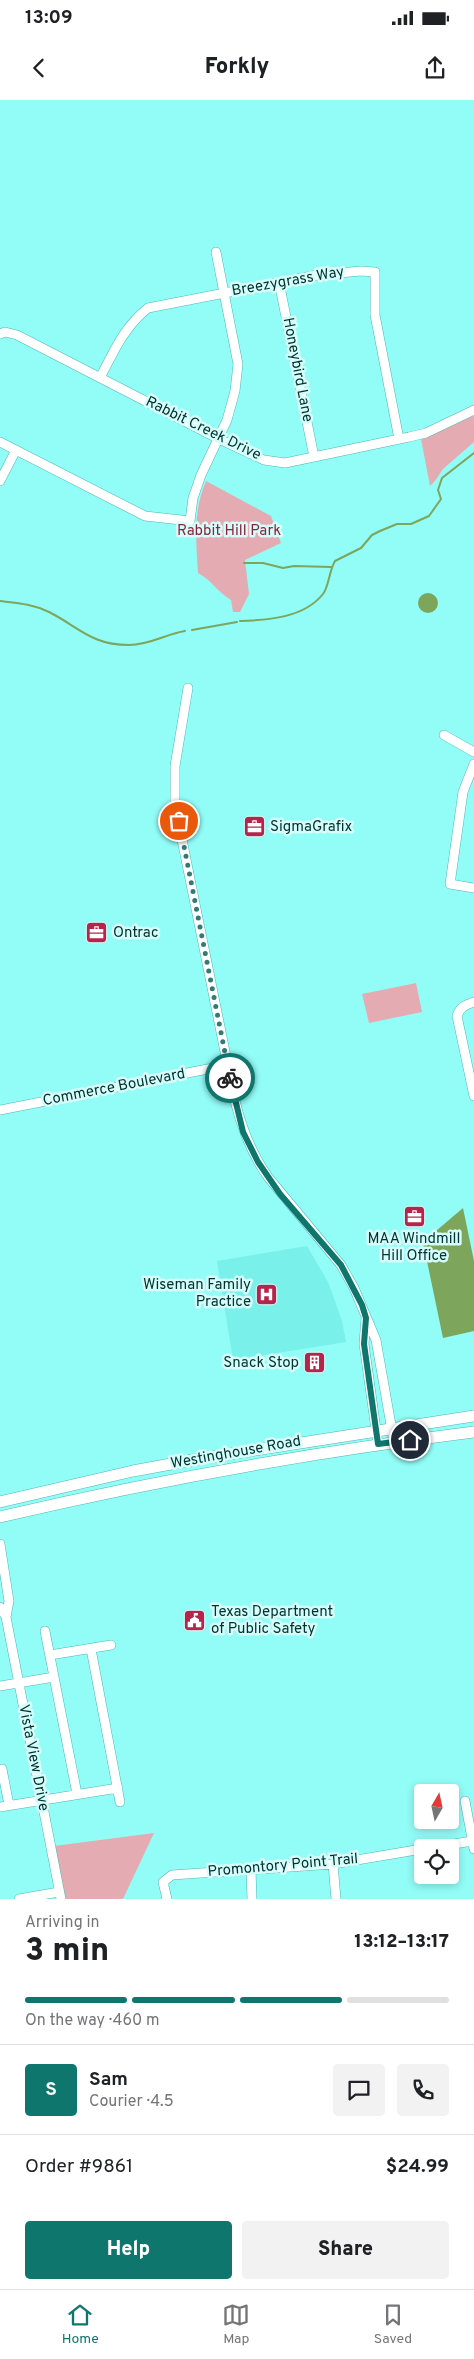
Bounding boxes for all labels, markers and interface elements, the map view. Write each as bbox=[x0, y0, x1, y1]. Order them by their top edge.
text: 13:09 bbox=[25, 6, 73, 30]
icon: back bbox=[25, 54, 53, 82]
text: Forkly bbox=[205, 54, 269, 81]
icon: share bbox=[421, 54, 449, 82]
street label: Breezygrass Way bbox=[230, 263, 346, 301]
street label: Honeybird Lane bbox=[278, 316, 316, 424]
street label: Rabbit Creek Drive bbox=[142, 393, 264, 465]
park label: Rabbit Hill Park bbox=[177, 522, 281, 541]
pin bbox=[158, 800, 200, 842]
icon: bag bbox=[165, 807, 193, 835]
office icon: SigmaGrafix bbox=[242, 815, 266, 839]
place label: SigmaGrafix bbox=[270, 818, 353, 837]
office icon: Ontrac bbox=[85, 921, 109, 945]
place label: Ontrac bbox=[113, 924, 158, 943]
courier bbox=[205, 1053, 255, 1103]
icon: bike bbox=[216, 1064, 244, 1092]
street label: Commerce Boulevard bbox=[41, 1065, 187, 1111]
office icon: MAA Windmill Hill Office bbox=[402, 1204, 426, 1228]
place label: MAA Windmill Hill Office bbox=[368, 1230, 460, 1266]
place label: Wiseman Family Practice bbox=[143, 1276, 251, 1312]
hospital icon: Wiseman Family Practice bbox=[255, 1282, 279, 1306]
building icon: Snack Stop bbox=[303, 1351, 327, 1375]
place label: Snack Stop bbox=[223, 1354, 299, 1373]
pin bbox=[389, 1419, 431, 1461]
icon: home bbox=[396, 1426, 424, 1454]
street label: Westinghouse Road bbox=[169, 1432, 303, 1474]
place label: Texas Department of Public Safety bbox=[211, 1603, 333, 1639]
public building icon: Texas Department of Public Safety bbox=[183, 1609, 207, 1633]
street label: Vista View Drive bbox=[13, 1703, 53, 1813]
north arrow bbox=[414, 1784, 459, 1829]
map controls bbox=[414, 1784, 459, 1884]
button: locate bbox=[414, 1839, 459, 1884]
street label: Promontory Point Trail bbox=[207, 1850, 359, 1882]
text: Arriving in bbox=[25, 1913, 100, 1933]
text: 13:12–13:17 bbox=[354, 1930, 449, 1954]
text: 3 min bbox=[25, 1932, 109, 1972]
text: On the way · 460 m bbox=[25, 2011, 160, 2031]
button: chat bbox=[333, 2064, 385, 2116]
button: phone bbox=[397, 2064, 449, 2116]
text: Sam bbox=[89, 2068, 128, 2092]
text: S bbox=[45, 2078, 57, 2102]
text: Courier · 4.5 bbox=[89, 2092, 174, 2112]
text: Order #9861 bbox=[25, 2155, 133, 2179]
text: $24.99 bbox=[386, 2155, 449, 2179]
button: Help bbox=[25, 2221, 232, 2279]
button: Share bbox=[242, 2221, 449, 2279]
tab: Home bbox=[62, 2301, 99, 2348]
tab: Map bbox=[222, 2301, 250, 2348]
tab: Saved bbox=[374, 2301, 412, 2348]

